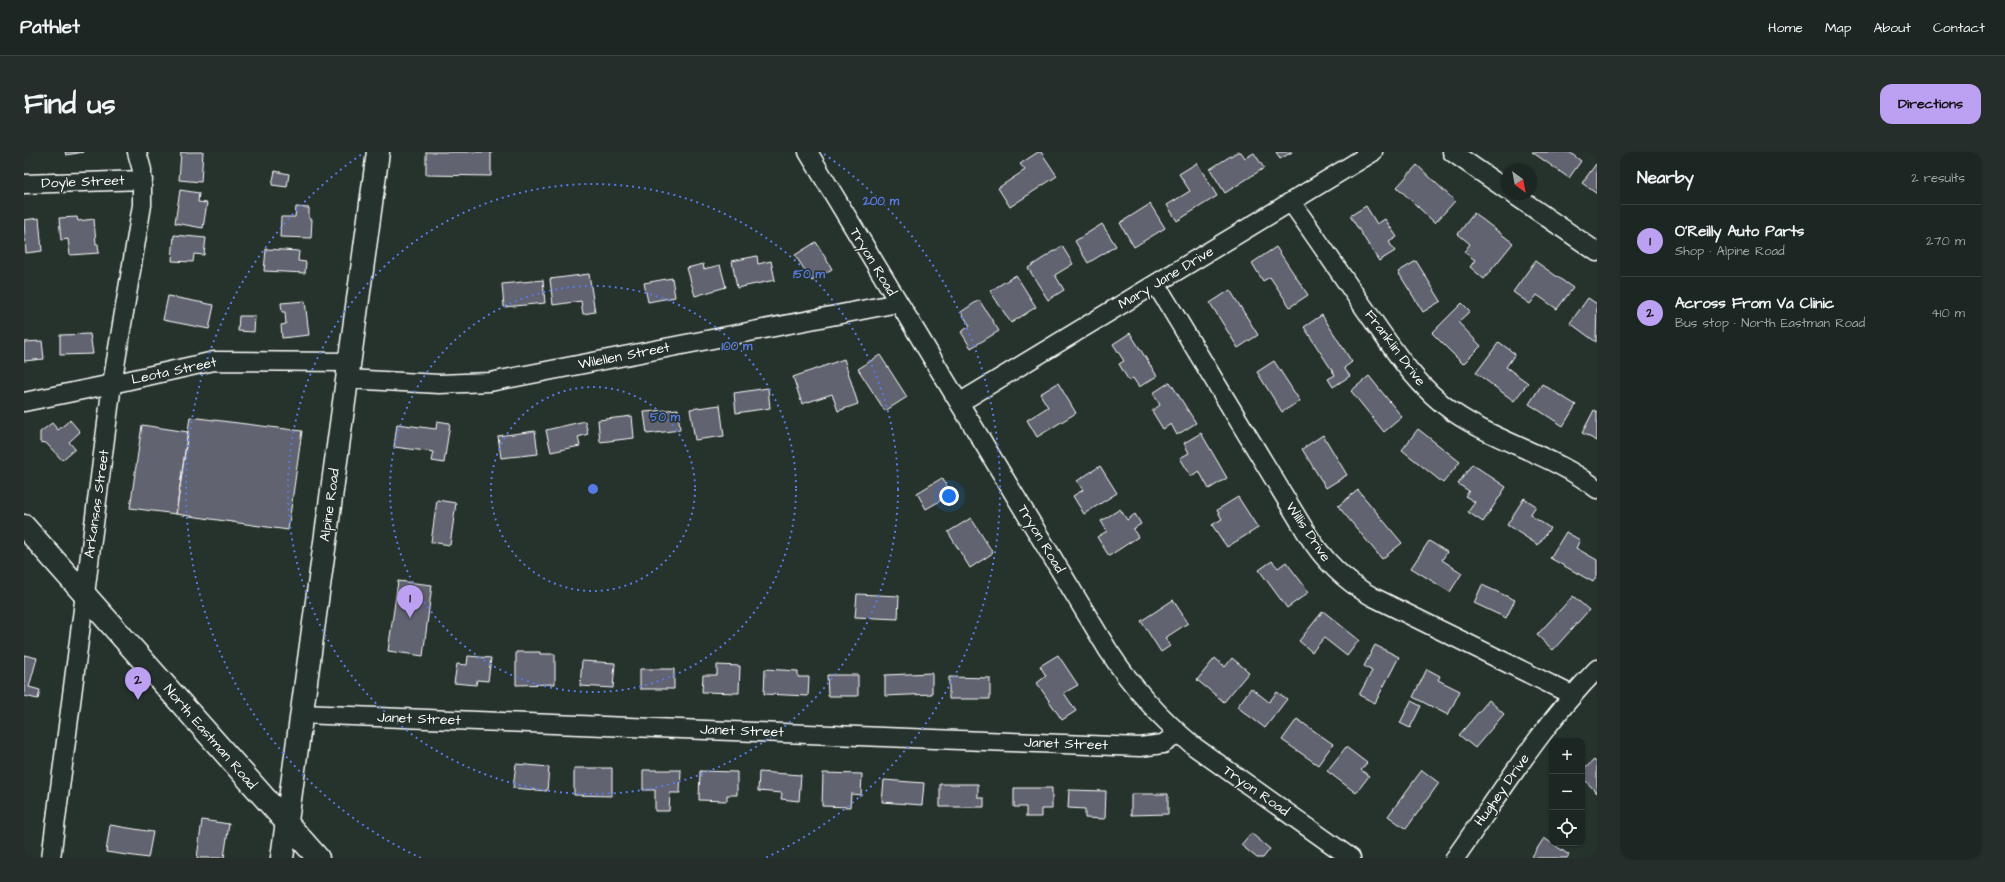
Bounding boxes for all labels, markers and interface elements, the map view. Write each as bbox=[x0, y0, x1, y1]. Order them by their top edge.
text: Pathlet bbox=[20, 14, 80, 41]
text: Home bbox=[1768, 18, 1803, 38]
text: Map bbox=[1825, 18, 1851, 38]
text: About bbox=[1873, 18, 1911, 38]
text: Contact bbox=[1933, 18, 1985, 38]
button: Directions bbox=[1880, 84, 1981, 124]
text: Find us bbox=[24, 85, 115, 124]
north arrow bbox=[1501, 164, 1537, 200]
text: Nearby bbox=[1637, 166, 1694, 190]
text: 2 results bbox=[1911, 169, 1965, 187]
street label: Doyle Street bbox=[41, 171, 125, 193]
text: 200 m bbox=[862, 193, 900, 210]
text: O'Reilly Auto Parts bbox=[1675, 221, 1804, 242]
street label: Tryon Road bbox=[845, 224, 901, 300]
text: 1 bbox=[1649, 232, 1651, 250]
text: 270 m bbox=[1926, 232, 1965, 250]
street label: Mary Jane Drive bbox=[1114, 241, 1218, 314]
text: Shop · Alpine Road bbox=[1675, 242, 1785, 260]
text: 150 m bbox=[793, 266, 826, 283]
text: Across From Va Clinic bbox=[1675, 293, 1834, 314]
text: 2 bbox=[1646, 304, 1654, 322]
text: 410 m bbox=[1931, 304, 1965, 322]
street label: Franklin Drive bbox=[1360, 306, 1431, 391]
text: Bus stop · North Eastman Road bbox=[1675, 314, 1865, 332]
street label: Wilellen Street bbox=[577, 337, 672, 375]
text: 100 m bbox=[722, 338, 753, 355]
street label: Leota Street bbox=[130, 352, 219, 390]
text: 50 m bbox=[650, 409, 681, 426]
street label: Arkansas Street bbox=[79, 448, 115, 560]
street label: Alpine Road bbox=[315, 467, 345, 543]
centre of rings bbox=[586, 482, 600, 496]
your location bbox=[939, 486, 959, 506]
street label: Willis Drive bbox=[1281, 498, 1336, 566]
street label: Tryon Road bbox=[1013, 501, 1069, 577]
pin: 1 bbox=[397, 585, 423, 618]
pin: 2 bbox=[125, 667, 151, 700]
street label: North Eastman Road bbox=[159, 680, 261, 794]
street label: Janet Street bbox=[377, 708, 461, 730]
street label: Janet Street bbox=[700, 720, 784, 742]
street label: Janet Street bbox=[1024, 733, 1108, 755]
map controls bbox=[1549, 738, 1585, 846]
button: + bbox=[1549, 738, 1585, 774]
street label: Hughey Drive bbox=[1470, 749, 1535, 830]
street label: Tryon Road bbox=[1219, 761, 1293, 821]
button: − bbox=[1549, 774, 1585, 810]
button: locate bbox=[1549, 810, 1585, 846]

